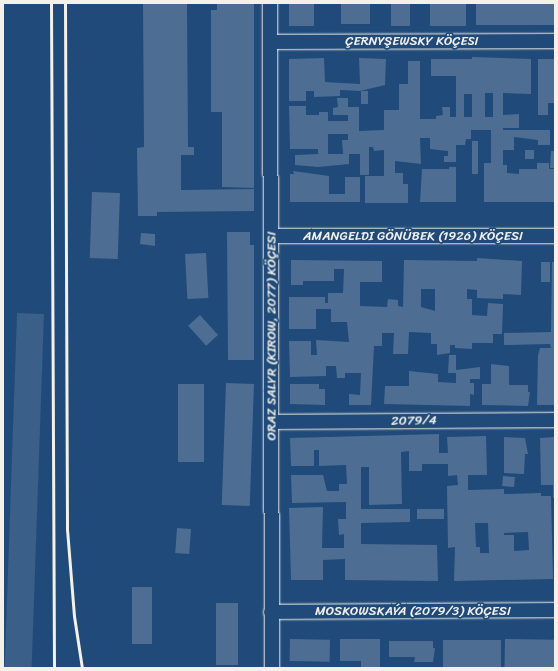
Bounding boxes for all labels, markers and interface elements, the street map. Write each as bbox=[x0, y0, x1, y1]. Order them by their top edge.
street label: ÇERNYŞEWSKY KÖÇESI bbox=[345, 33, 479, 49]
street label: AMANGELDI GÖNÜBEK (1926) KÖÇESI bbox=[303, 228, 523, 244]
street label: ORAZ SALYR (KIROW, 2077) KÖÇESI bbox=[264, 231, 280, 441]
street label: 2079/4 bbox=[391, 413, 437, 429]
street label: MOSKOWSKAÝA (2079/3) KÖÇESI bbox=[315, 603, 511, 619]

